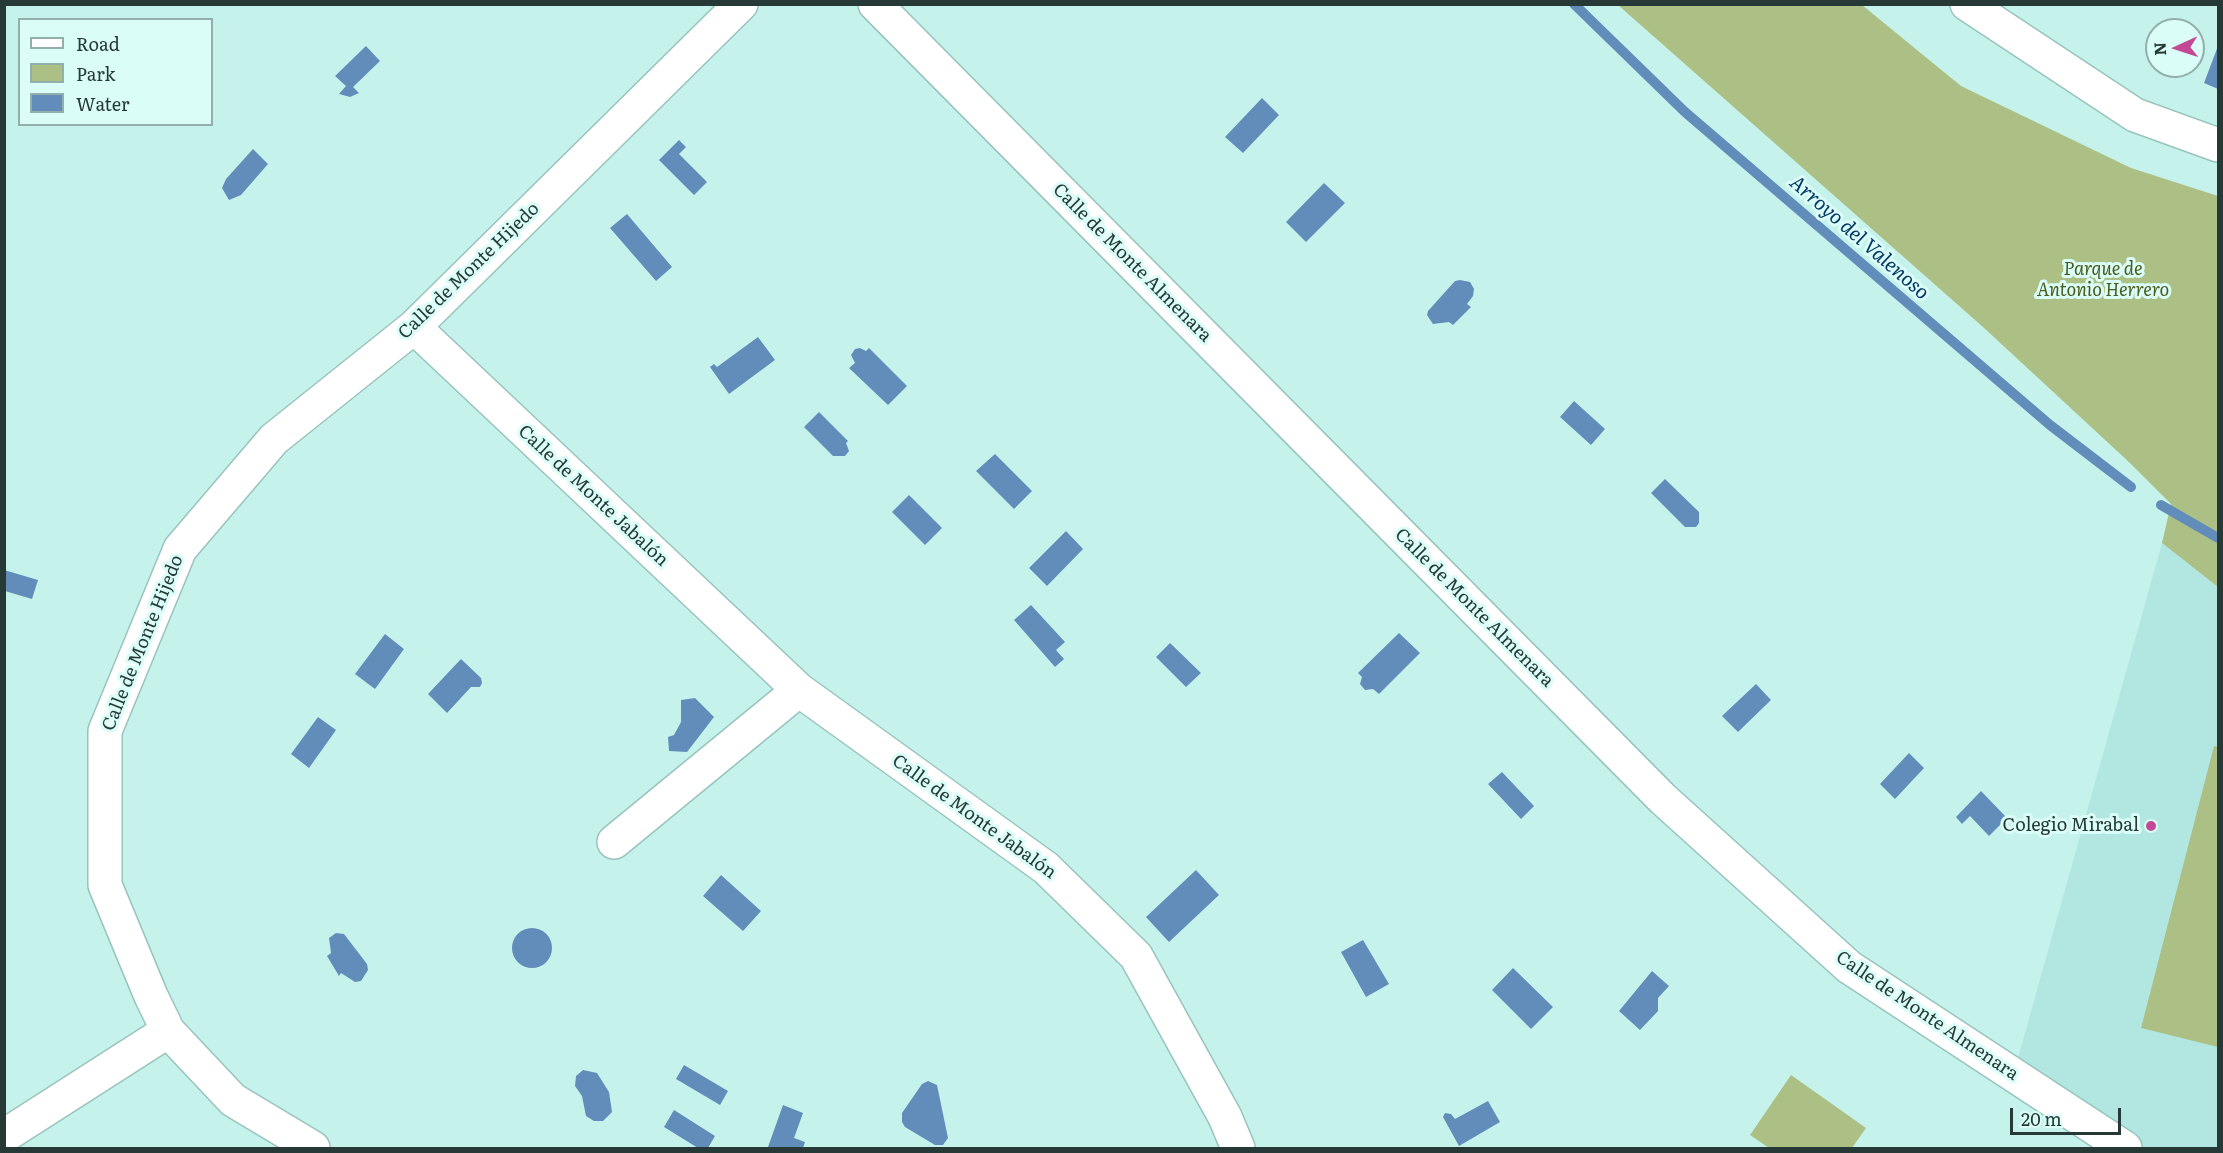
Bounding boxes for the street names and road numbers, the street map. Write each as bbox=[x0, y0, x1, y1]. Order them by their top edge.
street label: Calle de Monte Almenara bbox=[1048, 179, 1216, 347]
street label: Calle de Monte Hijedo bbox=[394, 198, 544, 344]
street label: Calle de Monte Jabalón bbox=[513, 421, 673, 571]
street label: Calle de Monte Almenara bbox=[1390, 524, 1558, 692]
street label: Calle de Monte Hijedo bbox=[98, 552, 188, 734]
street label: Calle de Monte Jabalón bbox=[888, 750, 1060, 884]
street label: Calle de Monte Almenara bbox=[1832, 947, 2022, 1085]

